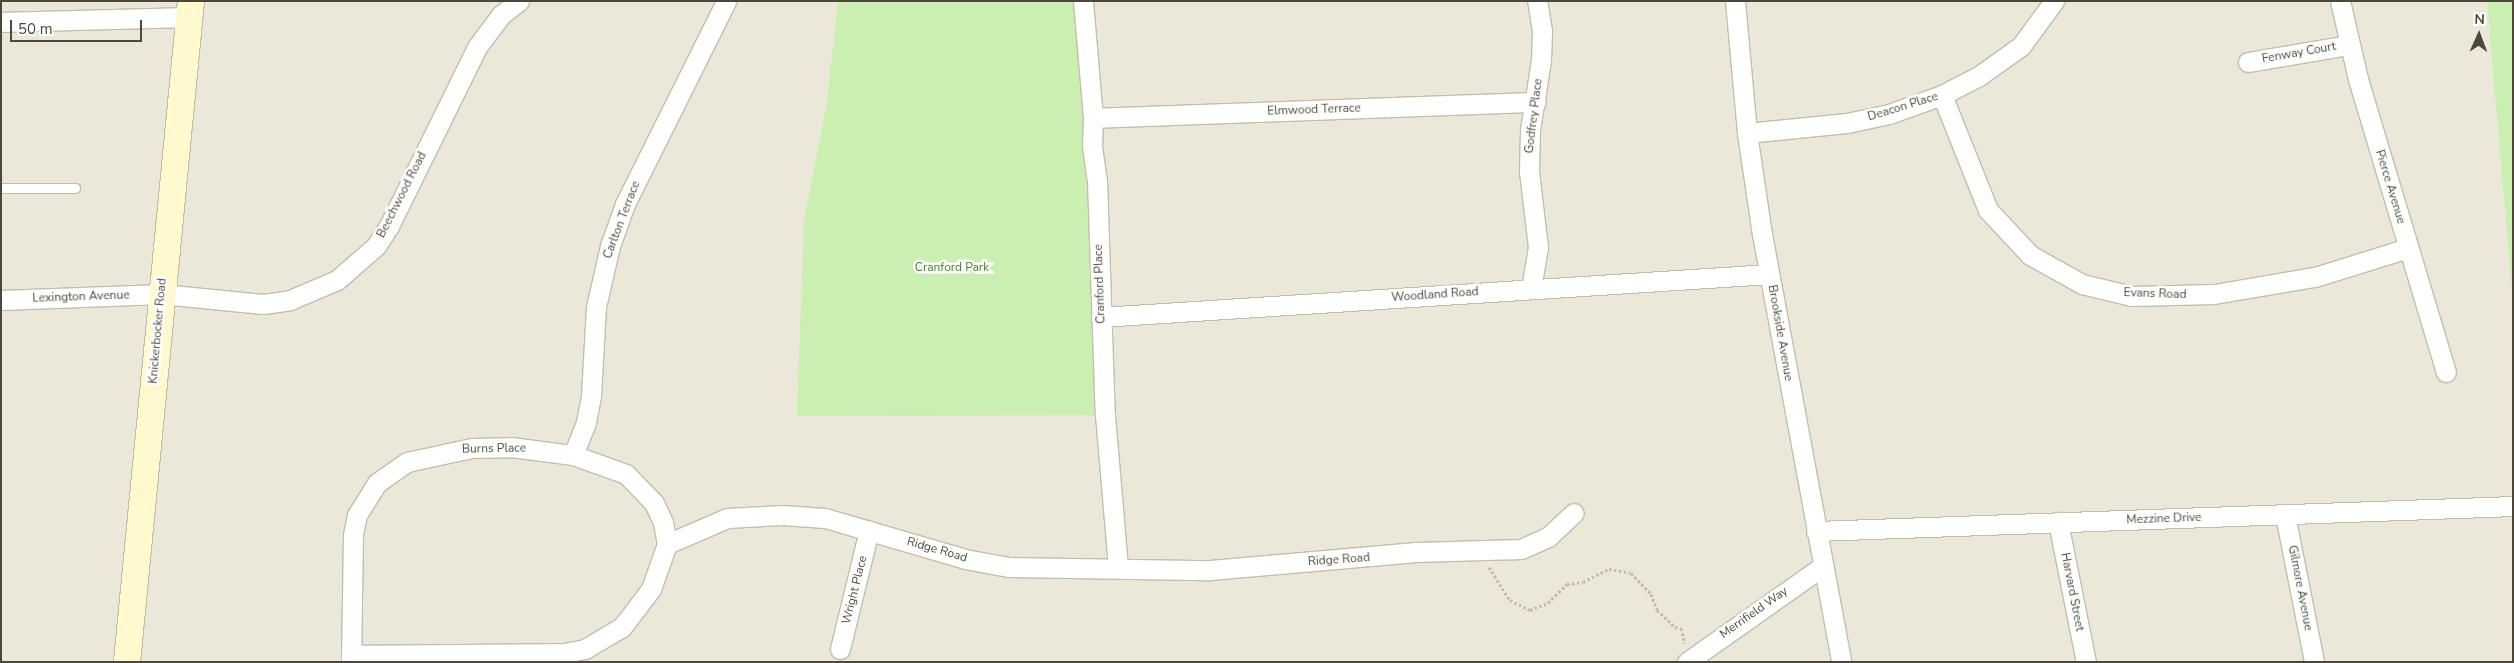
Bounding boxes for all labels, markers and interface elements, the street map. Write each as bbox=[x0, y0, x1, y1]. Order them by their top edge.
scale bar bbox=[12, 10, 145, 42]
north arrow bbox=[2454, 10, 2504, 60]
text: N bbox=[2474, 10, 2485, 29]
text: 50 m bbox=[18, 19, 53, 39]
street label: Fenway Court bbox=[2261, 39, 2337, 67]
street label: Godfrey Place bbox=[1522, 78, 1546, 154]
street label: Deacon Place bbox=[1866, 89, 1940, 125]
street label: Elmwood Terrace bbox=[1267, 101, 1361, 119]
street label: Pierce Avenue bbox=[2372, 148, 2408, 226]
street label: Beechwood Road bbox=[374, 150, 430, 240]
street label: Carlton Terrace bbox=[601, 179, 643, 261]
street label: Cranford Place bbox=[1091, 244, 1109, 324]
park label: Cranford Park bbox=[915, 261, 989, 275]
street label: Knickerbocker Road bbox=[146, 278, 170, 384]
street label: Brookside Avenue bbox=[1764, 284, 1796, 382]
street label: Woodland Road bbox=[1391, 285, 1479, 305]
street label: Evans Road bbox=[2123, 286, 2187, 302]
street label: Lexington Avenue bbox=[32, 288, 130, 306]
street label: Burns Place bbox=[462, 441, 526, 457]
street label: Mezzine Drive bbox=[2126, 510, 2202, 528]
street label: Ridge Road bbox=[905, 535, 969, 565]
street label: Gilmore Avenue bbox=[2285, 544, 2315, 632]
street label: Ridge Road bbox=[1307, 551, 1371, 569]
street label: Harvard Street bbox=[2057, 552, 2087, 632]
street label: Wright Place bbox=[840, 554, 870, 626]
street label: Merrifield Way bbox=[1717, 584, 1791, 642]

